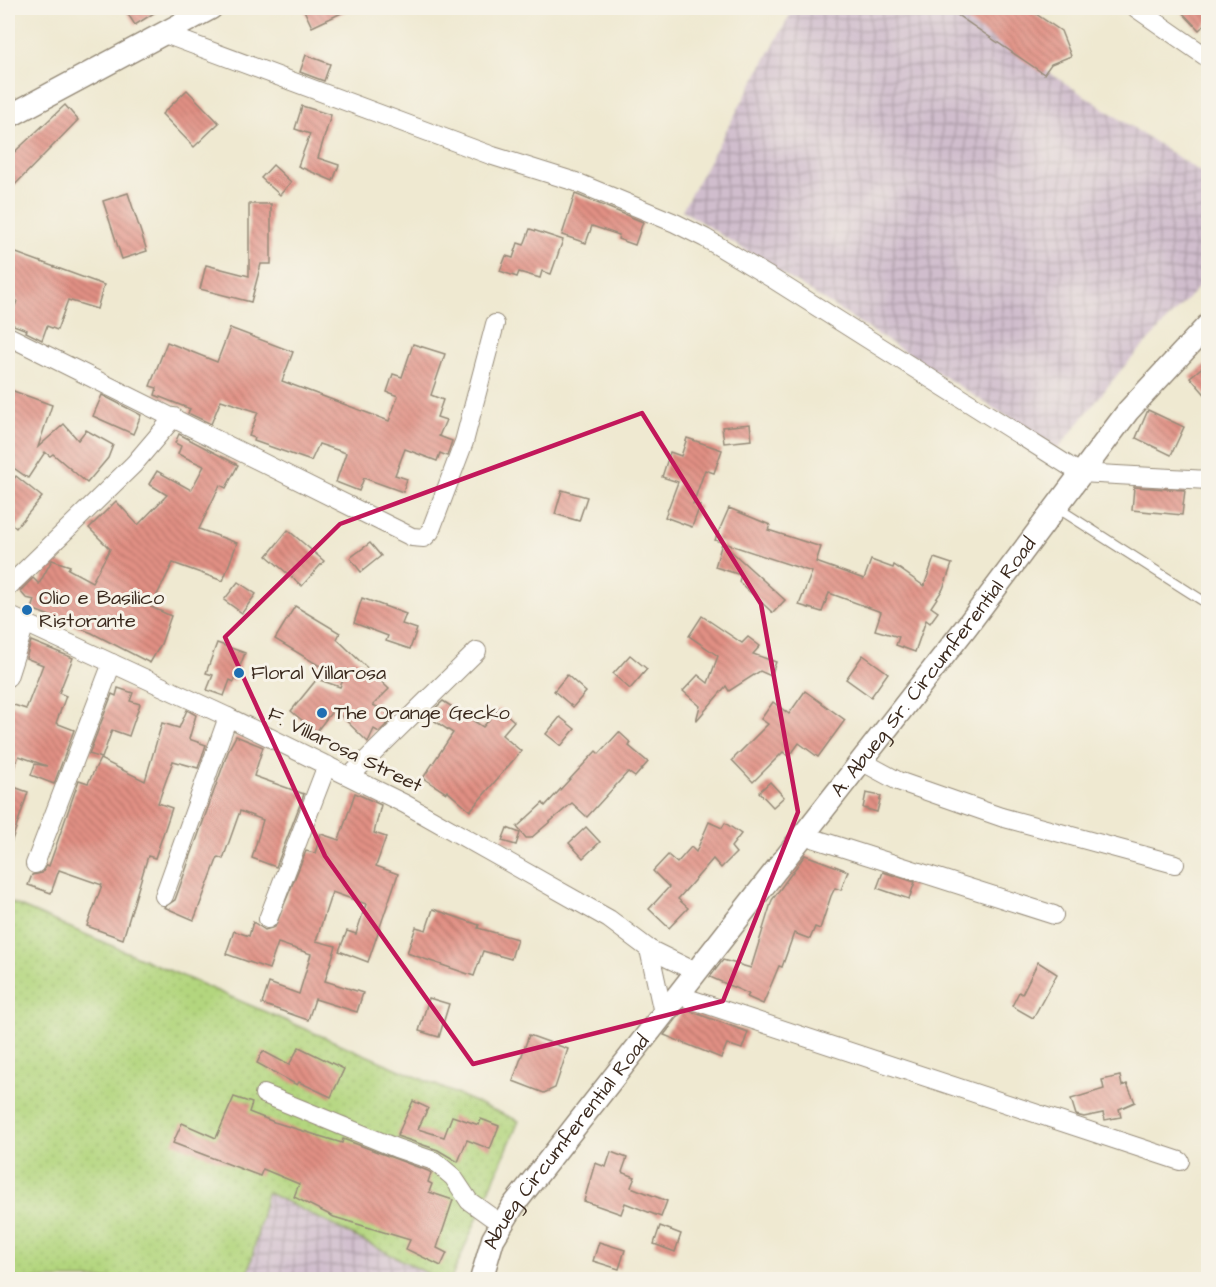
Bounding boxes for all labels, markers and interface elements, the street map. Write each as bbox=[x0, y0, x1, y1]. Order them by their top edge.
street label: A. Abueg Sr. Circumferential Road bbox=[824, 531, 1043, 803]
place label: Olio e Basilico Ristorante bbox=[39, 584, 164, 635]
marker: Olio e Basilico Ristorante bbox=[20, 603, 34, 617]
place label: Floral Villarosa bbox=[251, 659, 386, 687]
marker: Floral Villarosa bbox=[232, 666, 246, 680]
place label: The Orange Gecko bbox=[334, 699, 510, 728]
street label: F. Villarosa Street bbox=[263, 700, 427, 800]
marker: The Orange Gecko bbox=[315, 706, 329, 720]
street label: Abueg Circumferential Road bbox=[477, 1029, 656, 1253]

